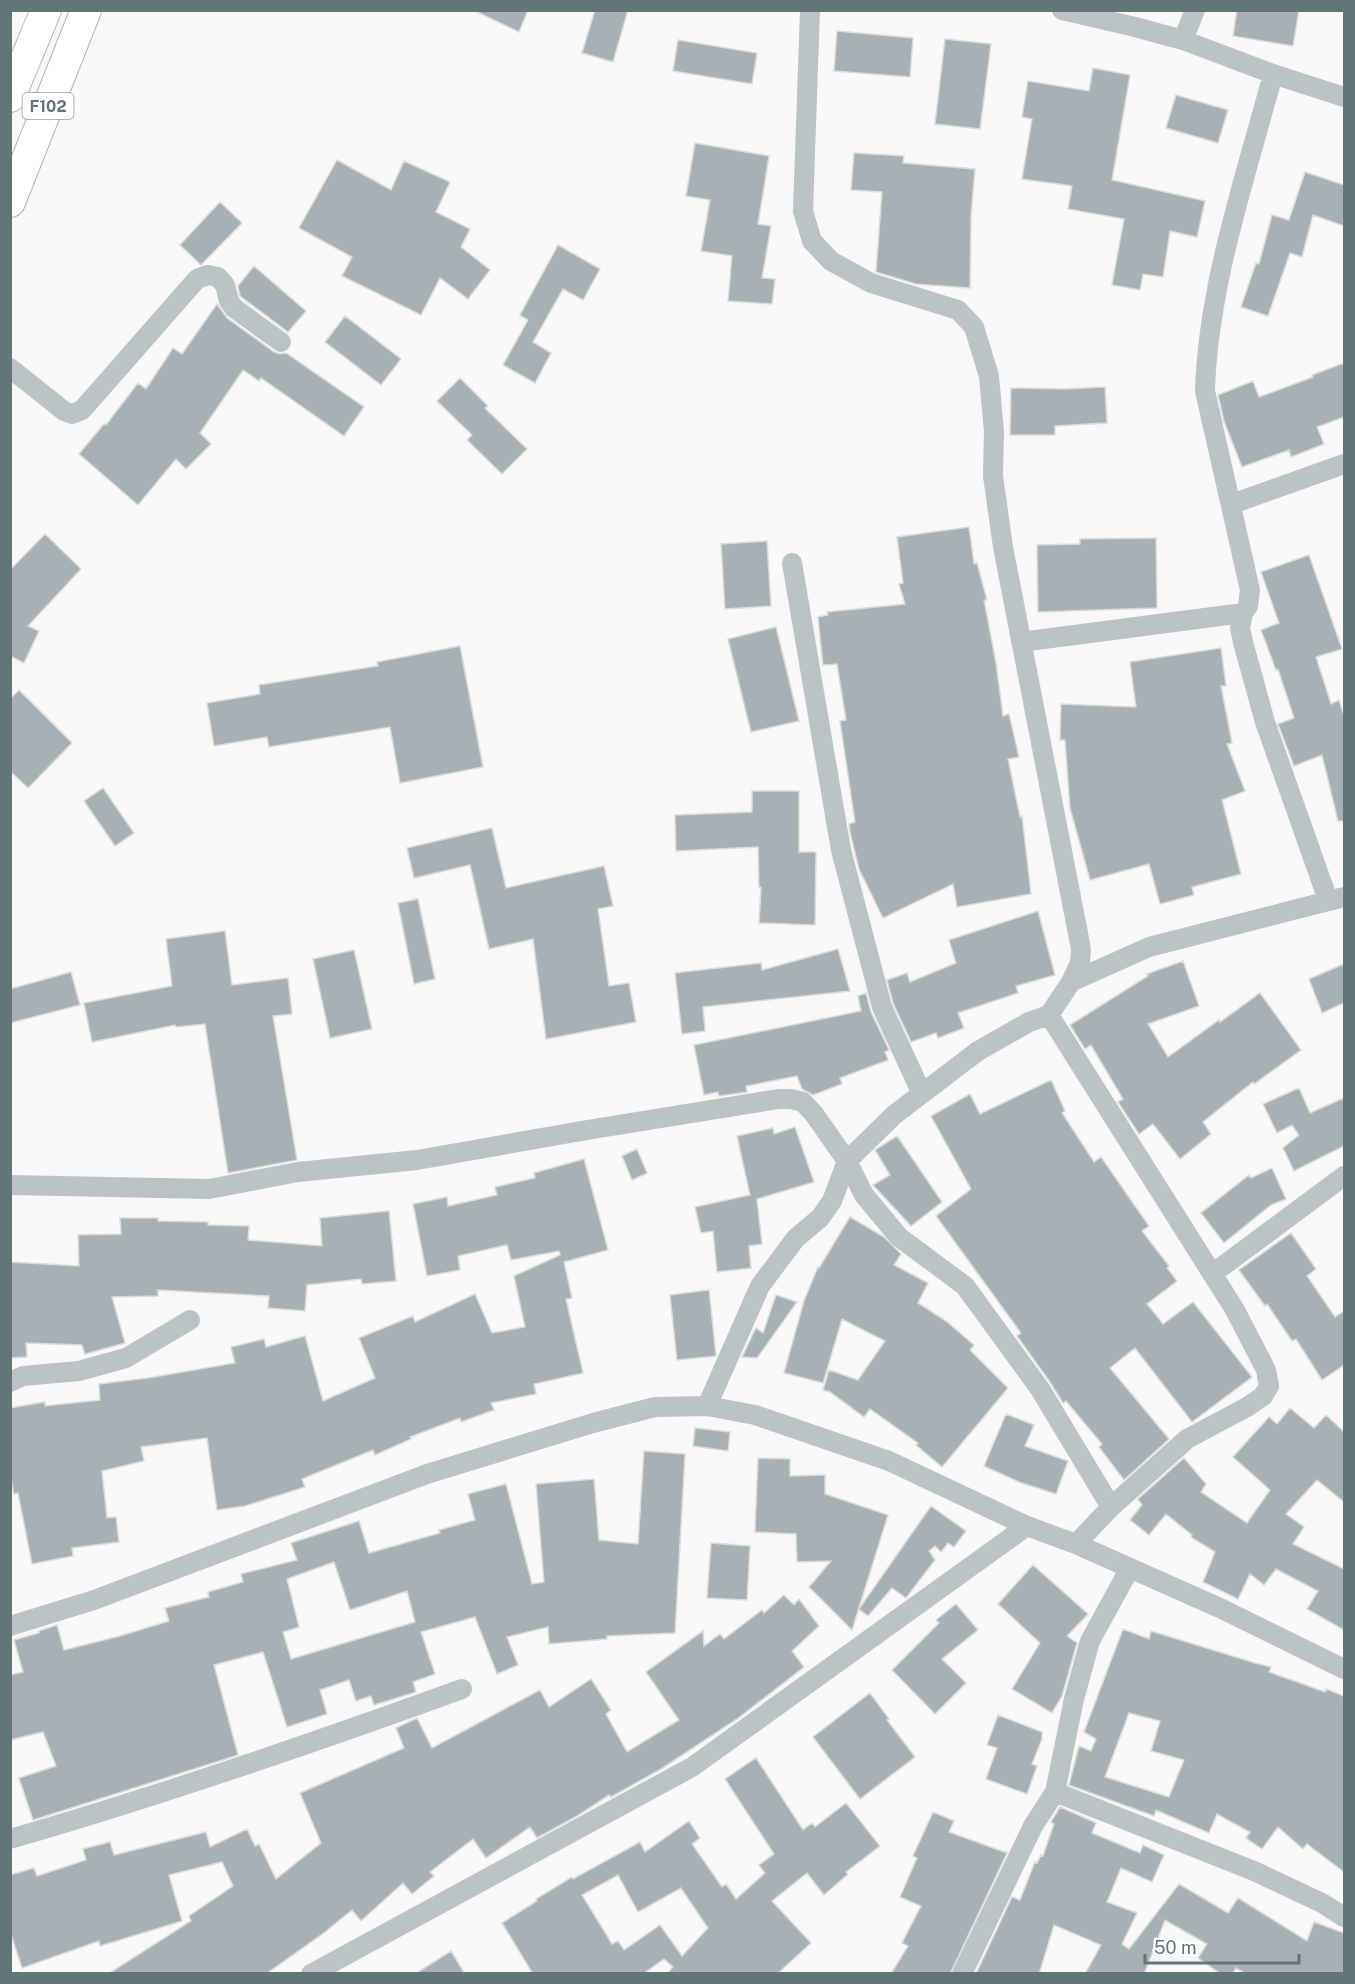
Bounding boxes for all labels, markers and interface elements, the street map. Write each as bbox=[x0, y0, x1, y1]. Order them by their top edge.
road number: F102 bbox=[22, 93, 74, 119]
scale bar bbox=[1145, 1927, 1300, 1965]
text: 50 m bbox=[1154, 1937, 1197, 1958]

